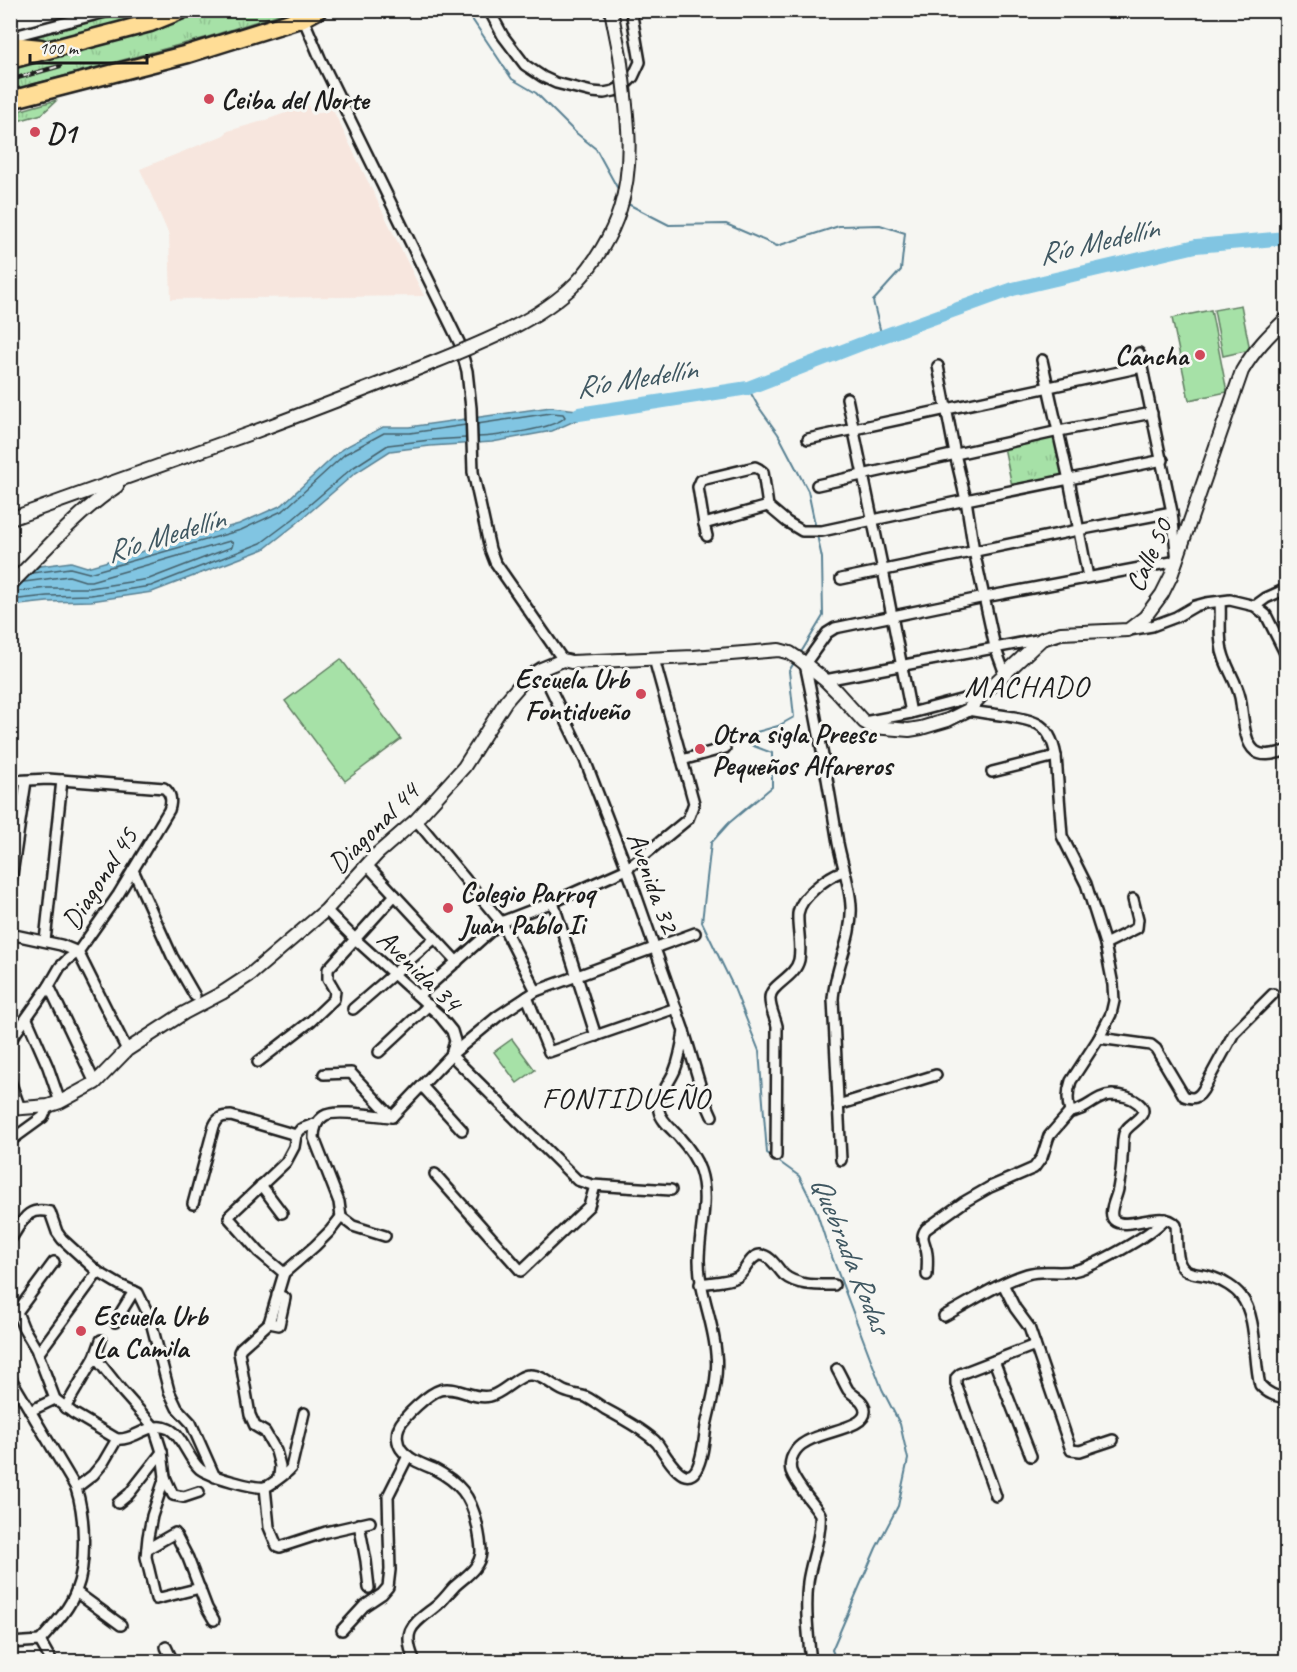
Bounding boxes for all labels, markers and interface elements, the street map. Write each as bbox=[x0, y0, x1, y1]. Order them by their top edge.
scale bar bbox=[30, 27, 147, 65]
text: 100 m bbox=[39, 37, 80, 59]
place label: Ceiba del Norte bbox=[221, 82, 371, 117]
marker: Ceiba del Norte bbox=[202, 92, 216, 106]
place label: D1 bbox=[47, 115, 79, 150]
marker: D1 bbox=[28, 125, 42, 139]
water label: Río Medellín bbox=[1034, 208, 1164, 273]
place label: Cancha bbox=[1115, 338, 1191, 373]
marker: Cancha bbox=[1193, 348, 1207, 362]
water label: Río Medellín bbox=[573, 349, 702, 406]
water label: Río Medellín bbox=[101, 498, 231, 571]
street label: Calle 50 bbox=[1117, 511, 1181, 597]
place label: Escuela Urb Fontidueño bbox=[515, 661, 631, 728]
district label: MACHADO bbox=[965, 667, 1091, 705]
marker: Escuela Urb Fontidueño bbox=[634, 687, 648, 701]
place label: Otra sigla Preesc Pequeños Alfareros bbox=[712, 716, 895, 783]
marker: Otra sigla Preesc Pequeños Alfareros bbox=[693, 742, 707, 756]
street label: Diagonal 44 bbox=[321, 773, 428, 880]
street label: Diagonal 45 bbox=[54, 820, 146, 936]
street label: Avenida 32 bbox=[619, 827, 689, 940]
place label: Colegio Parroq Juan Pablo Ii bbox=[458, 875, 598, 942]
marker: Colegio Parroq Juan Pablo Ii bbox=[441, 901, 455, 915]
street label: Avenida 34 bbox=[370, 921, 471, 1021]
district label: FONTIDUEÑO bbox=[542, 1079, 712, 1117]
water label: Quebrada Rodas bbox=[802, 1170, 901, 1342]
place label: Escuela Urb La Camila bbox=[93, 1298, 209, 1365]
marker: Escuela Urb La Camila bbox=[74, 1324, 88, 1338]

